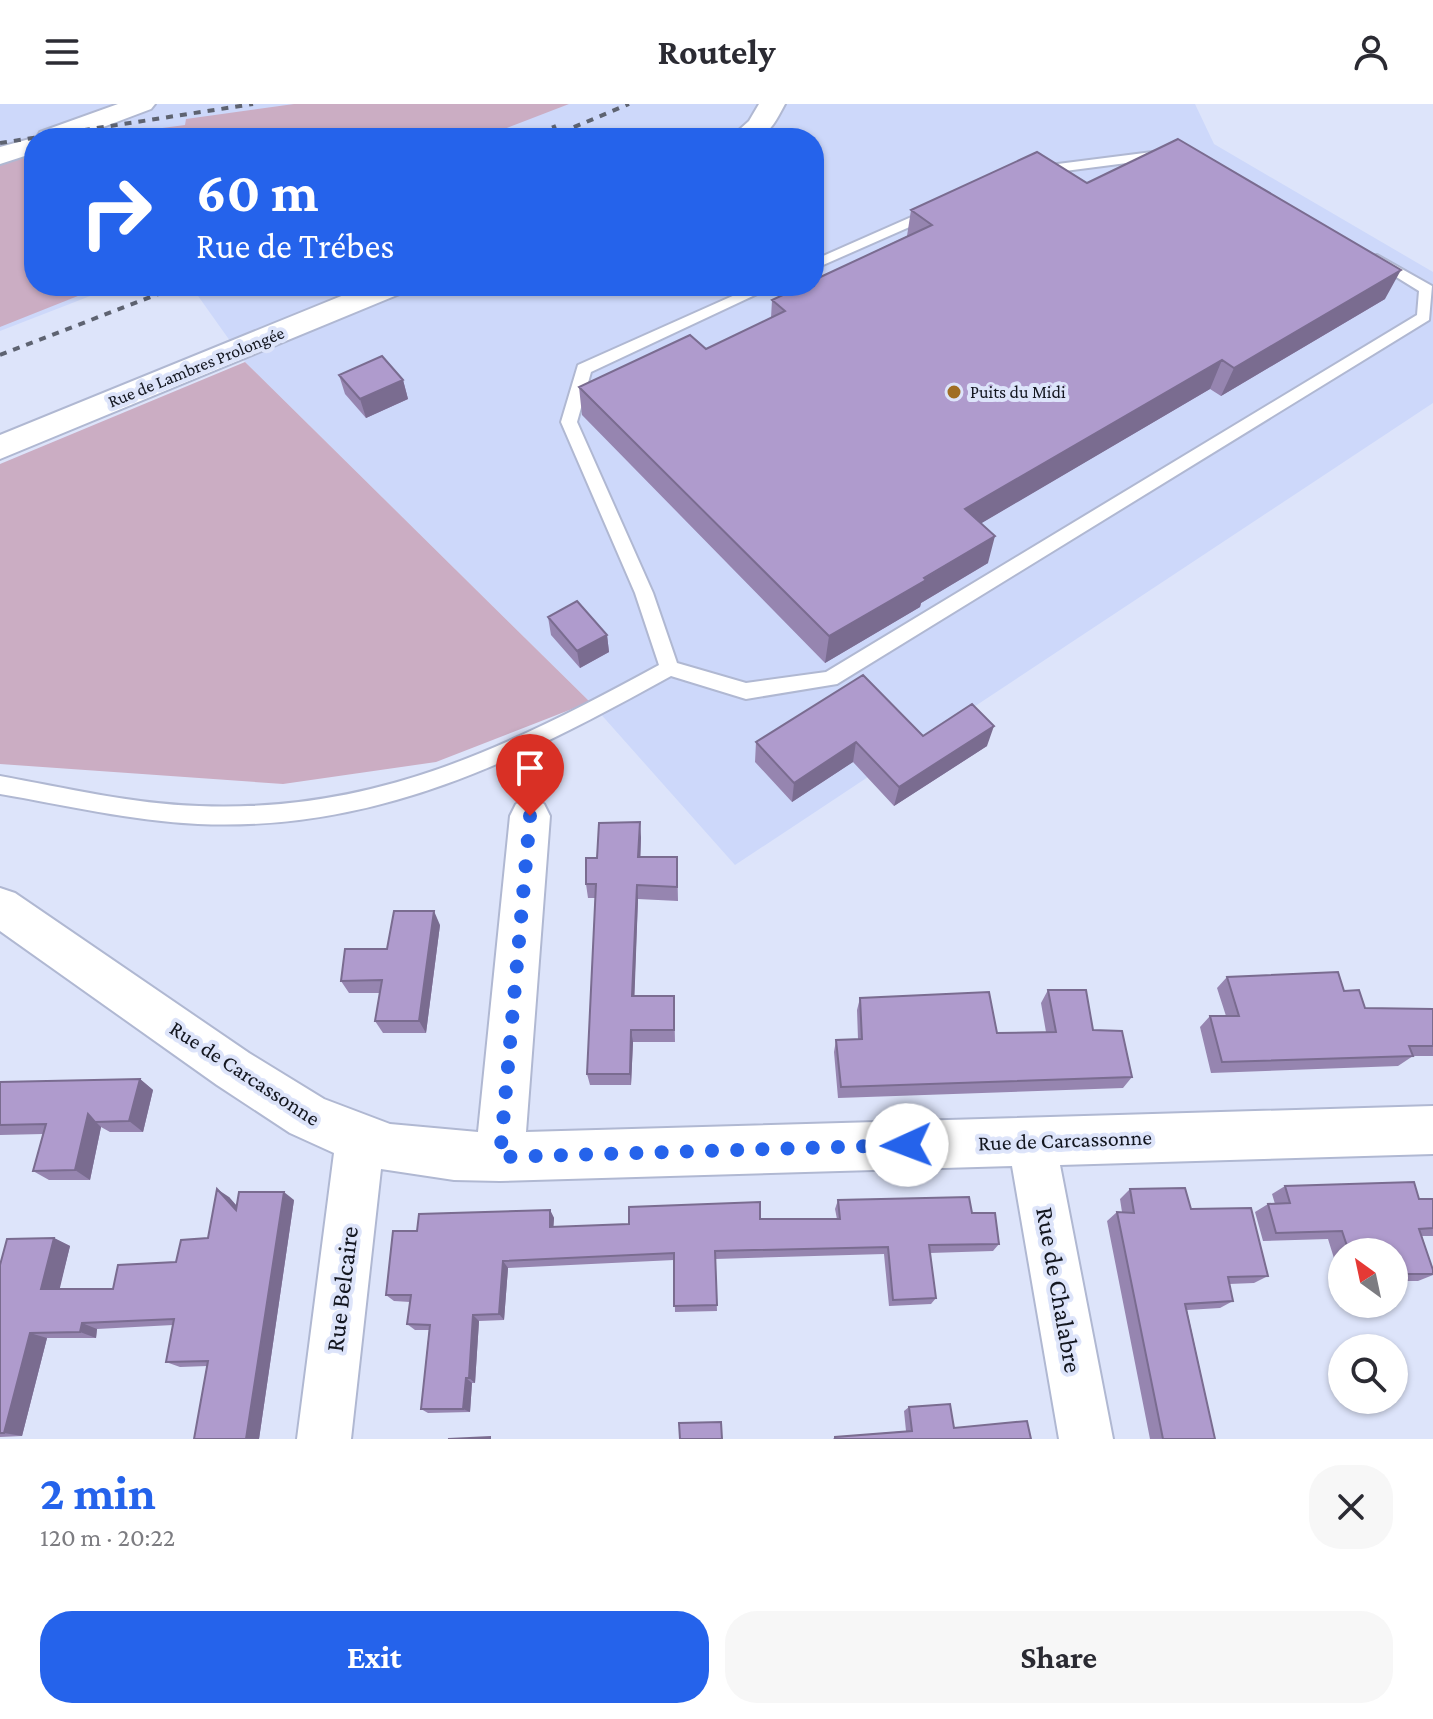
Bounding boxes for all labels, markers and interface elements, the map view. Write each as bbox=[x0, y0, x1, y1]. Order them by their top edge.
icon: menu bbox=[40, 30, 84, 74]
icon: person bbox=[1349, 30, 1393, 74]
text: Routely bbox=[658, 32, 775, 72]
icon: right bbox=[64, 160, 168, 264]
text: 60 m bbox=[196, 161, 319, 223]
text: Rue de Trébes bbox=[196, 226, 394, 266]
street label: Rue de Lambres Prolongée bbox=[105, 322, 287, 412]
place label: Puits du Midi bbox=[970, 382, 1066, 402]
marker: Puits du Midi bbox=[945, 383, 963, 401]
pin bbox=[496, 734, 564, 816]
icon: arrive bbox=[508, 746, 552, 790]
street label: Rue de Carcassonne bbox=[165, 1015, 325, 1131]
position arrow bbox=[865, 1103, 949, 1187]
street label: Rue de Carcassonne bbox=[978, 1124, 1152, 1156]
street label: Rue de Chalabre bbox=[1030, 1205, 1088, 1375]
street label: Rue Belcaire bbox=[320, 1225, 364, 1353]
north arrow bbox=[1328, 1238, 1408, 1318]
map controls bbox=[1328, 1238, 1408, 1414]
button: search bbox=[1328, 1334, 1408, 1414]
button: close bbox=[1309, 1465, 1393, 1549]
text: 2 min bbox=[40, 1466, 156, 1519]
text: 120 m · 20:22 bbox=[40, 1523, 175, 1552]
button: Exit bbox=[40, 1611, 709, 1703]
button: Share bbox=[725, 1611, 1393, 1703]

